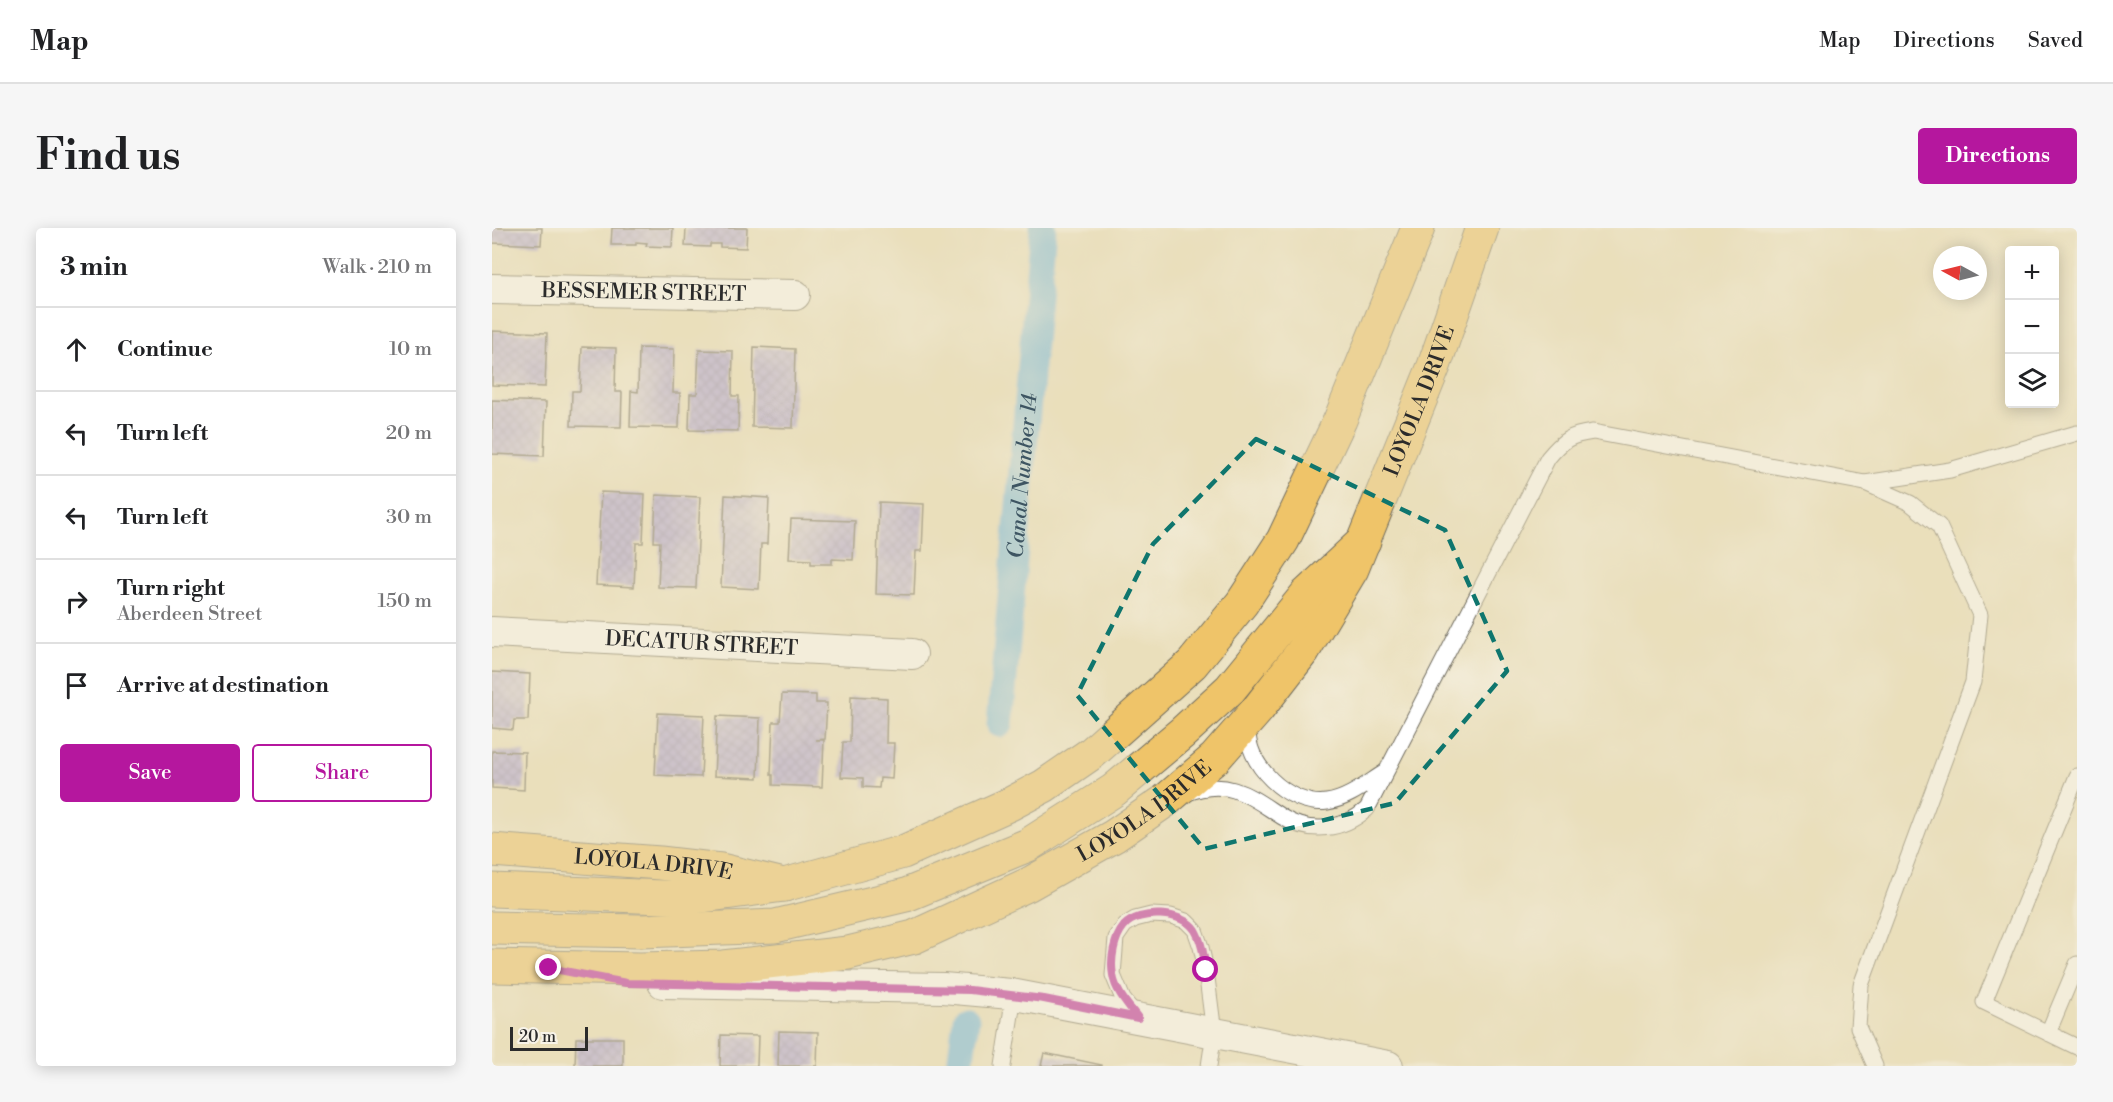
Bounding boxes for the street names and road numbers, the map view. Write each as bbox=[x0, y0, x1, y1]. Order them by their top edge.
street label: BESSEMER STREET bbox=[540, 278, 747, 308]
street label: LOYOLA DRIVE bbox=[1379, 322, 1461, 480]
street label: DECATUR STREET bbox=[604, 626, 799, 662]
street label: LOYOLA DRIVE bbox=[1073, 755, 1217, 868]
street label: LOYOLA DRIVE bbox=[573, 844, 735, 886]

